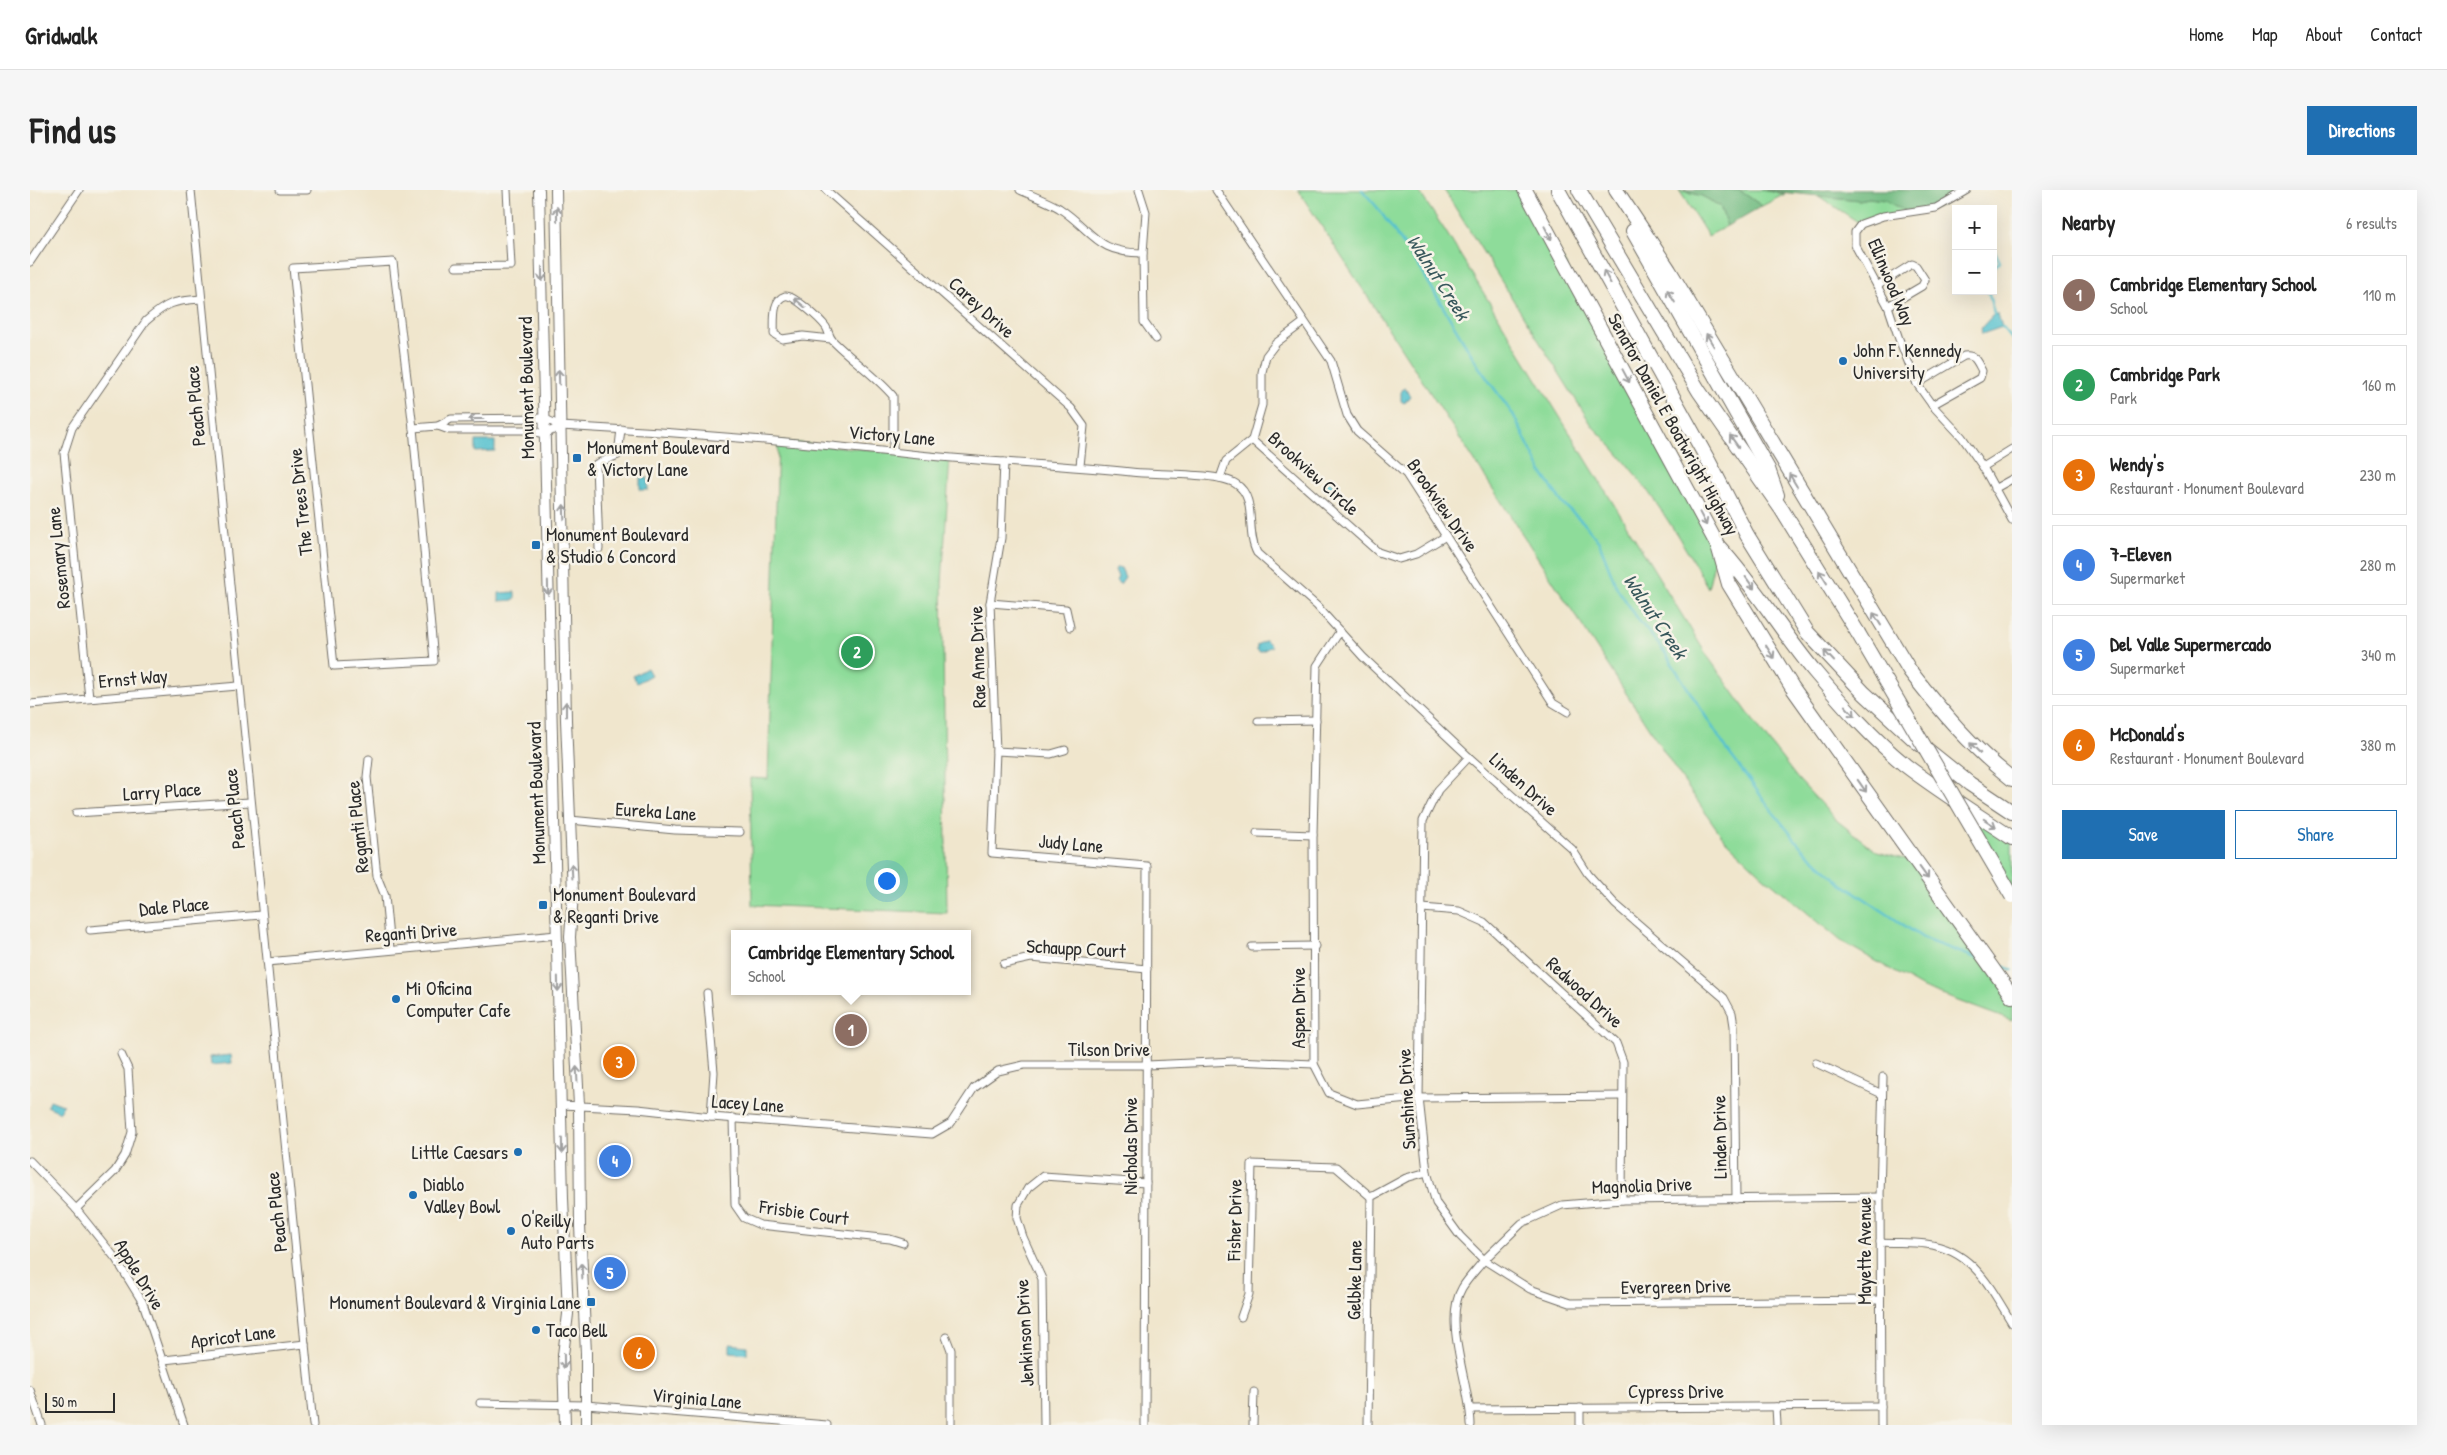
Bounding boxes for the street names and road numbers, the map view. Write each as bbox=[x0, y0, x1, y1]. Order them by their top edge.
street label: Ellinwood Way bbox=[1862, 234, 1922, 330]
street label: Carey Drive bbox=[943, 270, 1021, 344]
street label: Senator Daniel E Boatwright Highway bbox=[1602, 308, 1746, 540]
street label: Monument Boulevard bbox=[512, 316, 540, 459]
street label: Peach Place bbox=[179, 364, 211, 447]
street label: Victory Lane bbox=[848, 418, 937, 452]
street label: Brookview Circle bbox=[1263, 425, 1366, 521]
street label: The Trees Drive bbox=[281, 447, 319, 557]
street label: Brookview Drive bbox=[1401, 453, 1485, 557]
street label: Rosemary Lane bbox=[40, 506, 76, 610]
street label: Rae Anne Drive bbox=[962, 605, 992, 709]
street label: Ernst Way bbox=[97, 662, 169, 694]
street label: Monument Boulevard bbox=[521, 721, 551, 865]
street label: Linden Drive bbox=[1484, 746, 1564, 822]
street label: Peach Place bbox=[217, 767, 251, 850]
street label: Larry Place bbox=[122, 775, 202, 807]
street label: Reganti Place bbox=[339, 779, 375, 874]
street label: Eureka Lane bbox=[615, 795, 698, 827]
street label: Judy Lane bbox=[1037, 827, 1105, 859]
street label: Dale Place bbox=[138, 890, 210, 922]
street label: Reganti Drive bbox=[364, 916, 458, 948]
street label: Schaupp Court bbox=[1026, 932, 1127, 964]
street label: Redwood Drive bbox=[1541, 950, 1629, 1034]
street label: Aspen Drive bbox=[1285, 967, 1311, 1049]
street label: Tilson Drive bbox=[1068, 1036, 1150, 1062]
street label: Sunshine Drive bbox=[1390, 1048, 1422, 1150]
street label: Lacey Lane bbox=[711, 1088, 786, 1119]
street label: Linden Drive bbox=[1705, 1095, 1733, 1179]
street label: Nicholas Drive bbox=[1117, 1097, 1143, 1195]
street label: Peach Place bbox=[259, 1170, 293, 1253]
street label: Magnolia Drive bbox=[1591, 1170, 1693, 1200]
street label: Fisher Drive bbox=[1220, 1179, 1248, 1262]
street label: Frisbie Court bbox=[757, 1193, 851, 1231]
street label: Mayette Avenue bbox=[1851, 1197, 1877, 1305]
street label: Apple Drive bbox=[109, 1234, 172, 1315]
street label: Gelbke Lane bbox=[1340, 1239, 1368, 1320]
street label: Evergreen Drive bbox=[1621, 1272, 1732, 1300]
street label: Jenkinson Drive bbox=[1008, 1278, 1040, 1387]
street label: Apricot Lane bbox=[189, 1318, 277, 1354]
street label: Cypress Drive bbox=[1628, 1378, 1725, 1404]
street label: Virginia Lane bbox=[651, 1381, 744, 1415]

